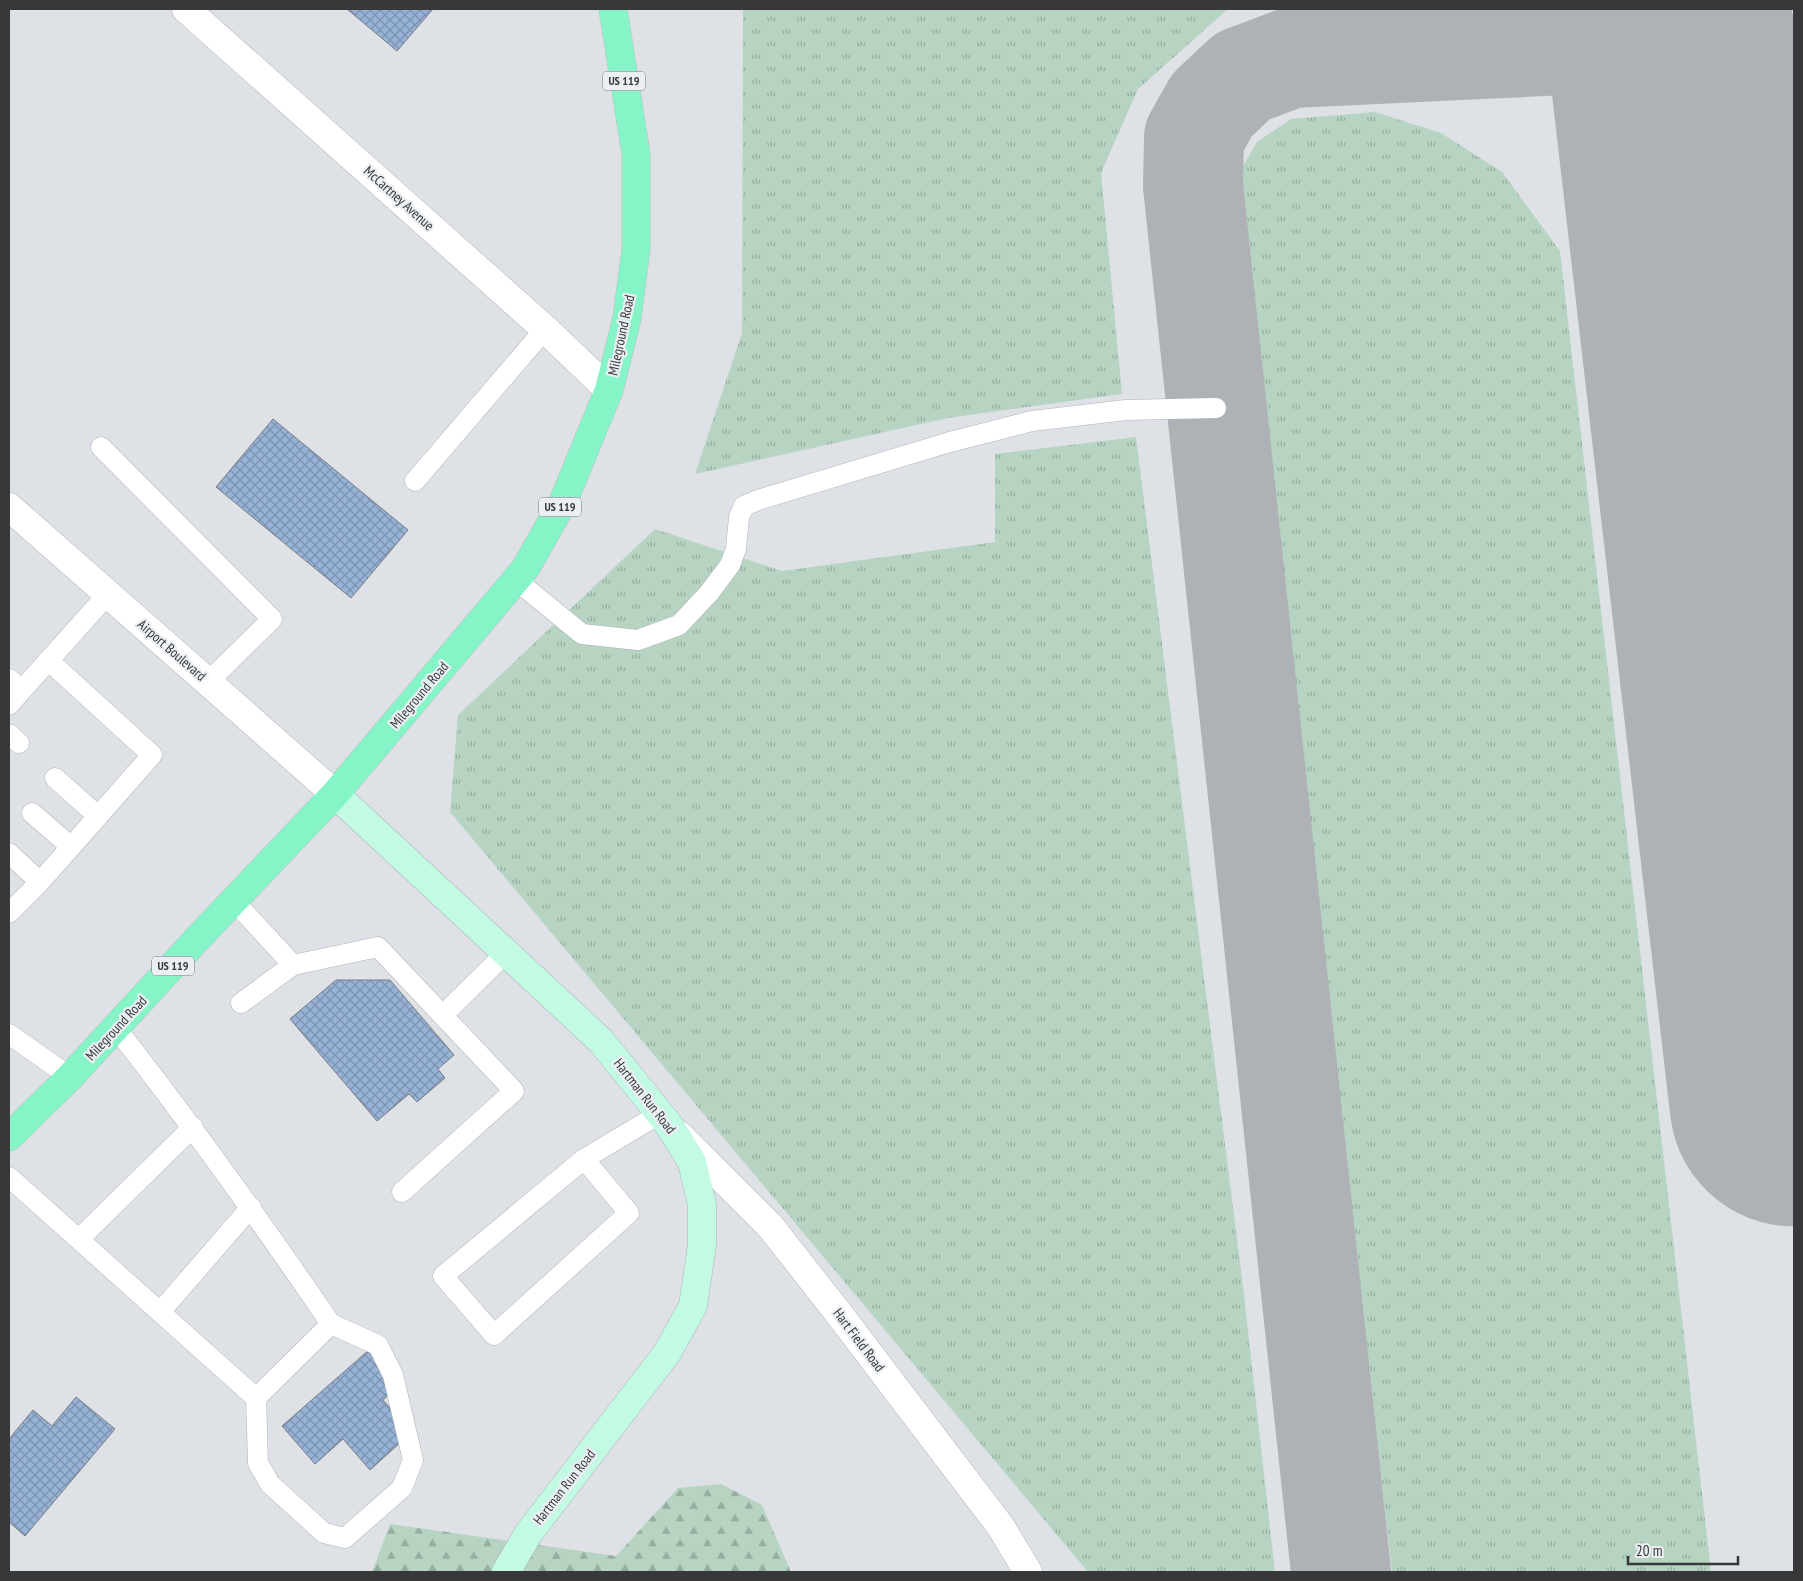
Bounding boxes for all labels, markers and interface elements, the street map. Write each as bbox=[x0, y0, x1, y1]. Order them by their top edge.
road number: US 119 bbox=[603, 72, 645, 90]
street label: McCartney Avenue bbox=[360, 162, 438, 234]
street label: Mileground Road bbox=[604, 293, 638, 377]
road number: US 119 bbox=[539, 498, 581, 516]
street label: Airport Boulevard bbox=[134, 615, 210, 685]
street label: Mileground Road bbox=[386, 658, 452, 732]
road number: US 119 bbox=[152, 956, 194, 976]
street label: Mileground Road bbox=[81, 992, 151, 1064]
street label: Hartman Run Road bbox=[610, 1055, 680, 1137]
street label: Hart Field Road bbox=[829, 1305, 889, 1375]
street label: Hartman Run Road bbox=[529, 1446, 599, 1528]
scale bar bbox=[1628, 1534, 1738, 1566]
text: 20 m bbox=[1636, 1541, 1662, 1560]

